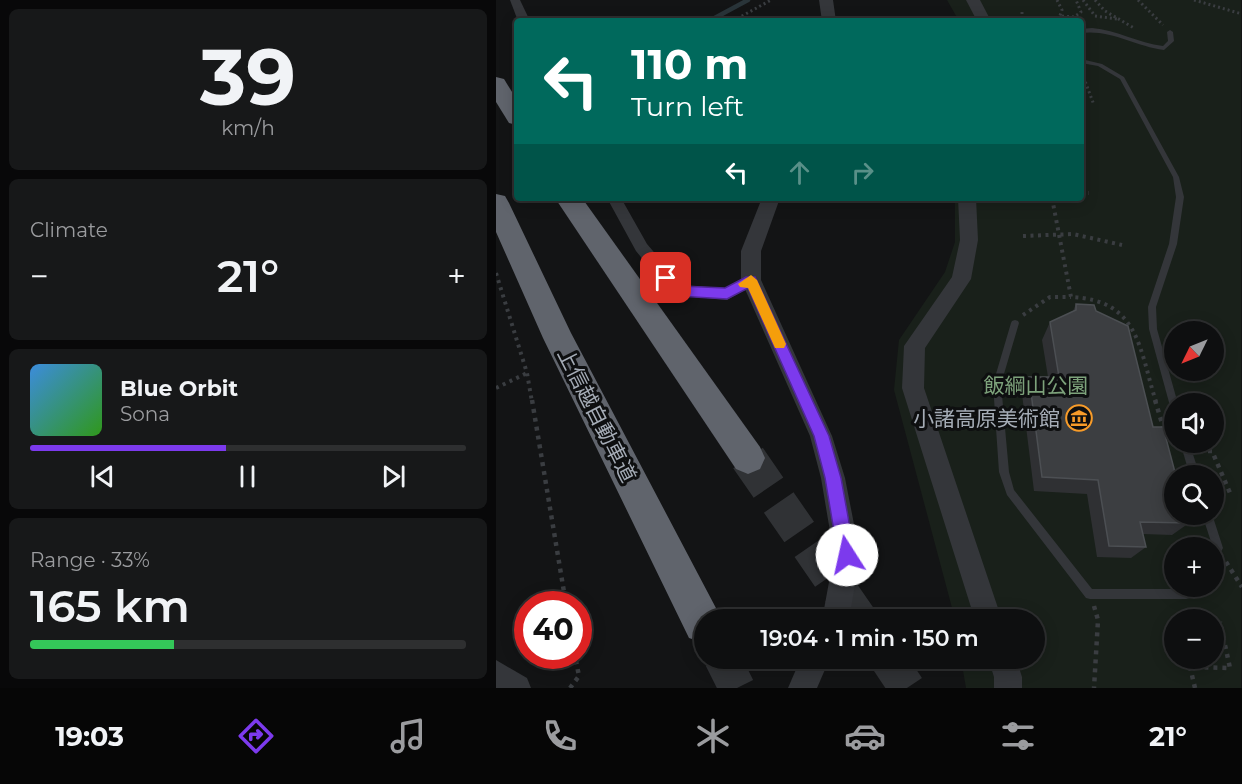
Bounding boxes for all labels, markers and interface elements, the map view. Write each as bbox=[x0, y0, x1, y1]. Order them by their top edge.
text: 39 bbox=[200, 29, 296, 125]
text: 110 m bbox=[631, 38, 748, 90]
icon: left bbox=[532, 42, 610, 120]
text: Turn left bbox=[631, 90, 744, 123]
text: km/h bbox=[221, 116, 275, 140]
icon: left bbox=[720, 156, 753, 189]
icon: ahead bbox=[783, 156, 816, 189]
icon: right bbox=[846, 156, 879, 189]
text: Climate bbox=[30, 218, 108, 242]
text: 21° bbox=[217, 248, 279, 303]
pin bbox=[640, 252, 691, 303]
text: − bbox=[30, 256, 49, 296]
text: + bbox=[447, 256, 466, 296]
icon: arrive bbox=[649, 261, 682, 294]
north arrow bbox=[1164, 321, 1224, 381]
map controls bbox=[1164, 321, 1224, 669]
street label: 上信越自動車道 bbox=[552, 344, 642, 486]
park label: 飯綱山公園 bbox=[984, 373, 1089, 398]
text: Blue Orbit bbox=[120, 375, 238, 402]
button: sound bbox=[1164, 393, 1224, 453]
text: Sona bbox=[120, 402, 170, 426]
museum icon: 小諸高原美術館 bbox=[1064, 403, 1094, 433]
place label: 小諸高原美術館 bbox=[913, 406, 1060, 431]
icon: previous bbox=[86, 460, 119, 493]
icon: pause bbox=[231, 460, 264, 493]
icon: next bbox=[377, 460, 410, 493]
button: search bbox=[1164, 465, 1224, 525]
position arrow bbox=[815, 523, 879, 587]
button: + bbox=[1164, 537, 1224, 597]
text: Range · 33% bbox=[30, 548, 150, 572]
text: 165 km bbox=[30, 578, 190, 633]
speed limit sign: 40 bbox=[514, 591, 592, 669]
button: − bbox=[1164, 609, 1224, 669]
text: 19:04 · 1 min · 150 m bbox=[760, 625, 979, 652]
icon: directions bbox=[235, 715, 277, 757]
icon: music bbox=[387, 715, 429, 757]
icon: phone bbox=[539, 715, 581, 757]
icon: climate bbox=[692, 715, 734, 757]
icon: car bbox=[844, 715, 886, 757]
icon: filters bbox=[997, 715, 1039, 757]
text: 19:03 bbox=[55, 720, 124, 753]
text: 21° bbox=[1149, 720, 1187, 753]

